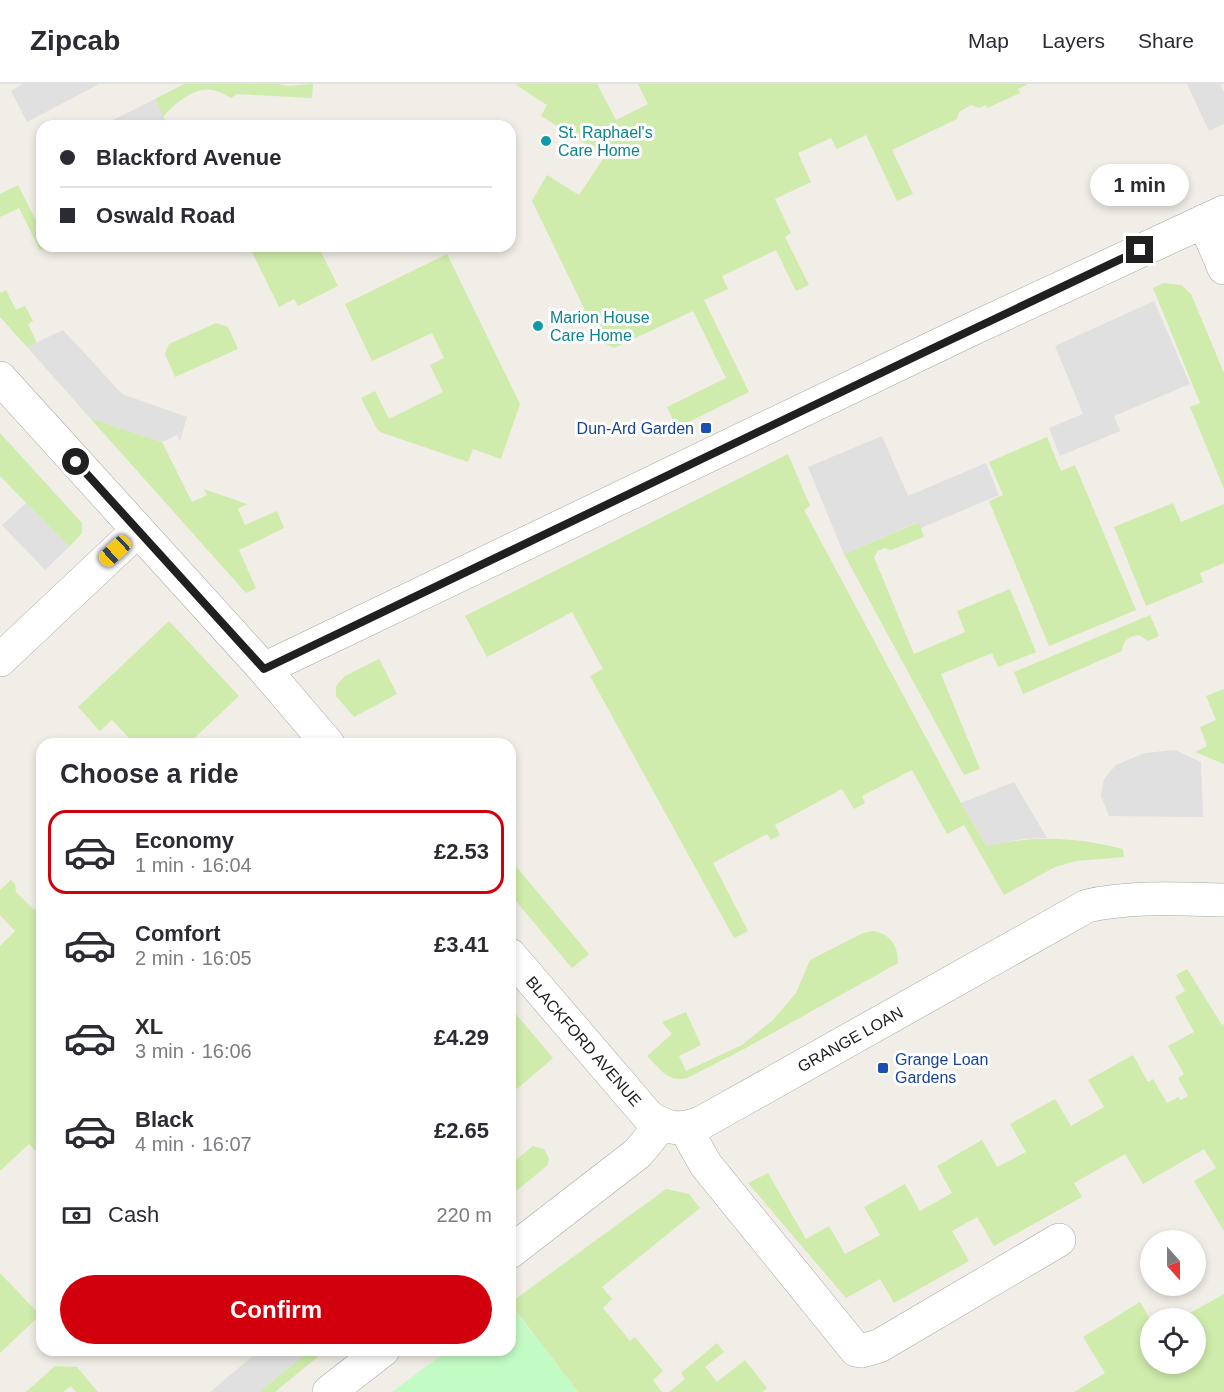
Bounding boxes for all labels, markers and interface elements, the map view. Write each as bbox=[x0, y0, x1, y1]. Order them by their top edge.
text: Zipcab bbox=[30, 25, 120, 56]
text: Map bbox=[968, 29, 1009, 52]
text: Layers bbox=[1042, 29, 1105, 52]
text: Share bbox=[1138, 29, 1194, 52]
place label: St. Raphael's Care Home bbox=[558, 124, 653, 159]
marker: St. Raphael's Care Home bbox=[539, 134, 553, 148]
text: Blackford Avenue bbox=[96, 145, 281, 170]
callout: 1 min bbox=[1090, 163, 1190, 205]
text: 1 min bbox=[1113, 174, 1166, 196]
text: Oswald Road bbox=[96, 203, 235, 228]
route end bbox=[1126, 236, 1153, 263]
place label: Marion House Care Home bbox=[550, 309, 650, 344]
marker: Marion House Care Home bbox=[531, 319, 545, 333]
place label: Dun-Ard Garden bbox=[577, 420, 694, 437]
marker: Dun-Ard Garden bbox=[699, 421, 713, 435]
route start bbox=[62, 448, 89, 475]
car bbox=[96, 532, 134, 570]
text: Choose a ride bbox=[60, 759, 239, 789]
icon: car bbox=[63, 825, 117, 879]
text: Economy bbox=[135, 828, 234, 853]
text: £2.53 bbox=[434, 839, 489, 864]
text: 1 min · 16:04 bbox=[135, 854, 252, 876]
icon: car bbox=[63, 918, 117, 972]
text: Comfort bbox=[135, 921, 221, 946]
text: £3.41 bbox=[434, 932, 489, 957]
text: 2 min · 16:05 bbox=[135, 947, 252, 969]
street label: BLACKFORD AVENUE bbox=[523, 973, 644, 1110]
street label: GRANGE LOAN bbox=[795, 1004, 906, 1075]
icon: car bbox=[63, 1011, 117, 1065]
text: XL bbox=[135, 1014, 163, 1039]
text: £4.29 bbox=[434, 1025, 489, 1050]
text: 3 min · 16:06 bbox=[135, 1040, 252, 1062]
place label: Grange Loan Gardens bbox=[895, 1051, 988, 1086]
marker: Grange Loan Gardens bbox=[876, 1061, 890, 1075]
icon: car bbox=[63, 1104, 117, 1158]
text: Black bbox=[135, 1107, 194, 1132]
text: £2.65 bbox=[434, 1118, 489, 1143]
text: 4 min · 16:07 bbox=[135, 1133, 252, 1155]
icon: cash bbox=[60, 1199, 93, 1232]
text: Cash bbox=[108, 1202, 159, 1227]
text: 220 m bbox=[436, 1204, 492, 1226]
north arrow bbox=[1140, 1230, 1206, 1296]
map controls bbox=[1140, 1230, 1206, 1374]
button: Confirm bbox=[60, 1275, 492, 1344]
button: locate bbox=[1140, 1308, 1206, 1374]

